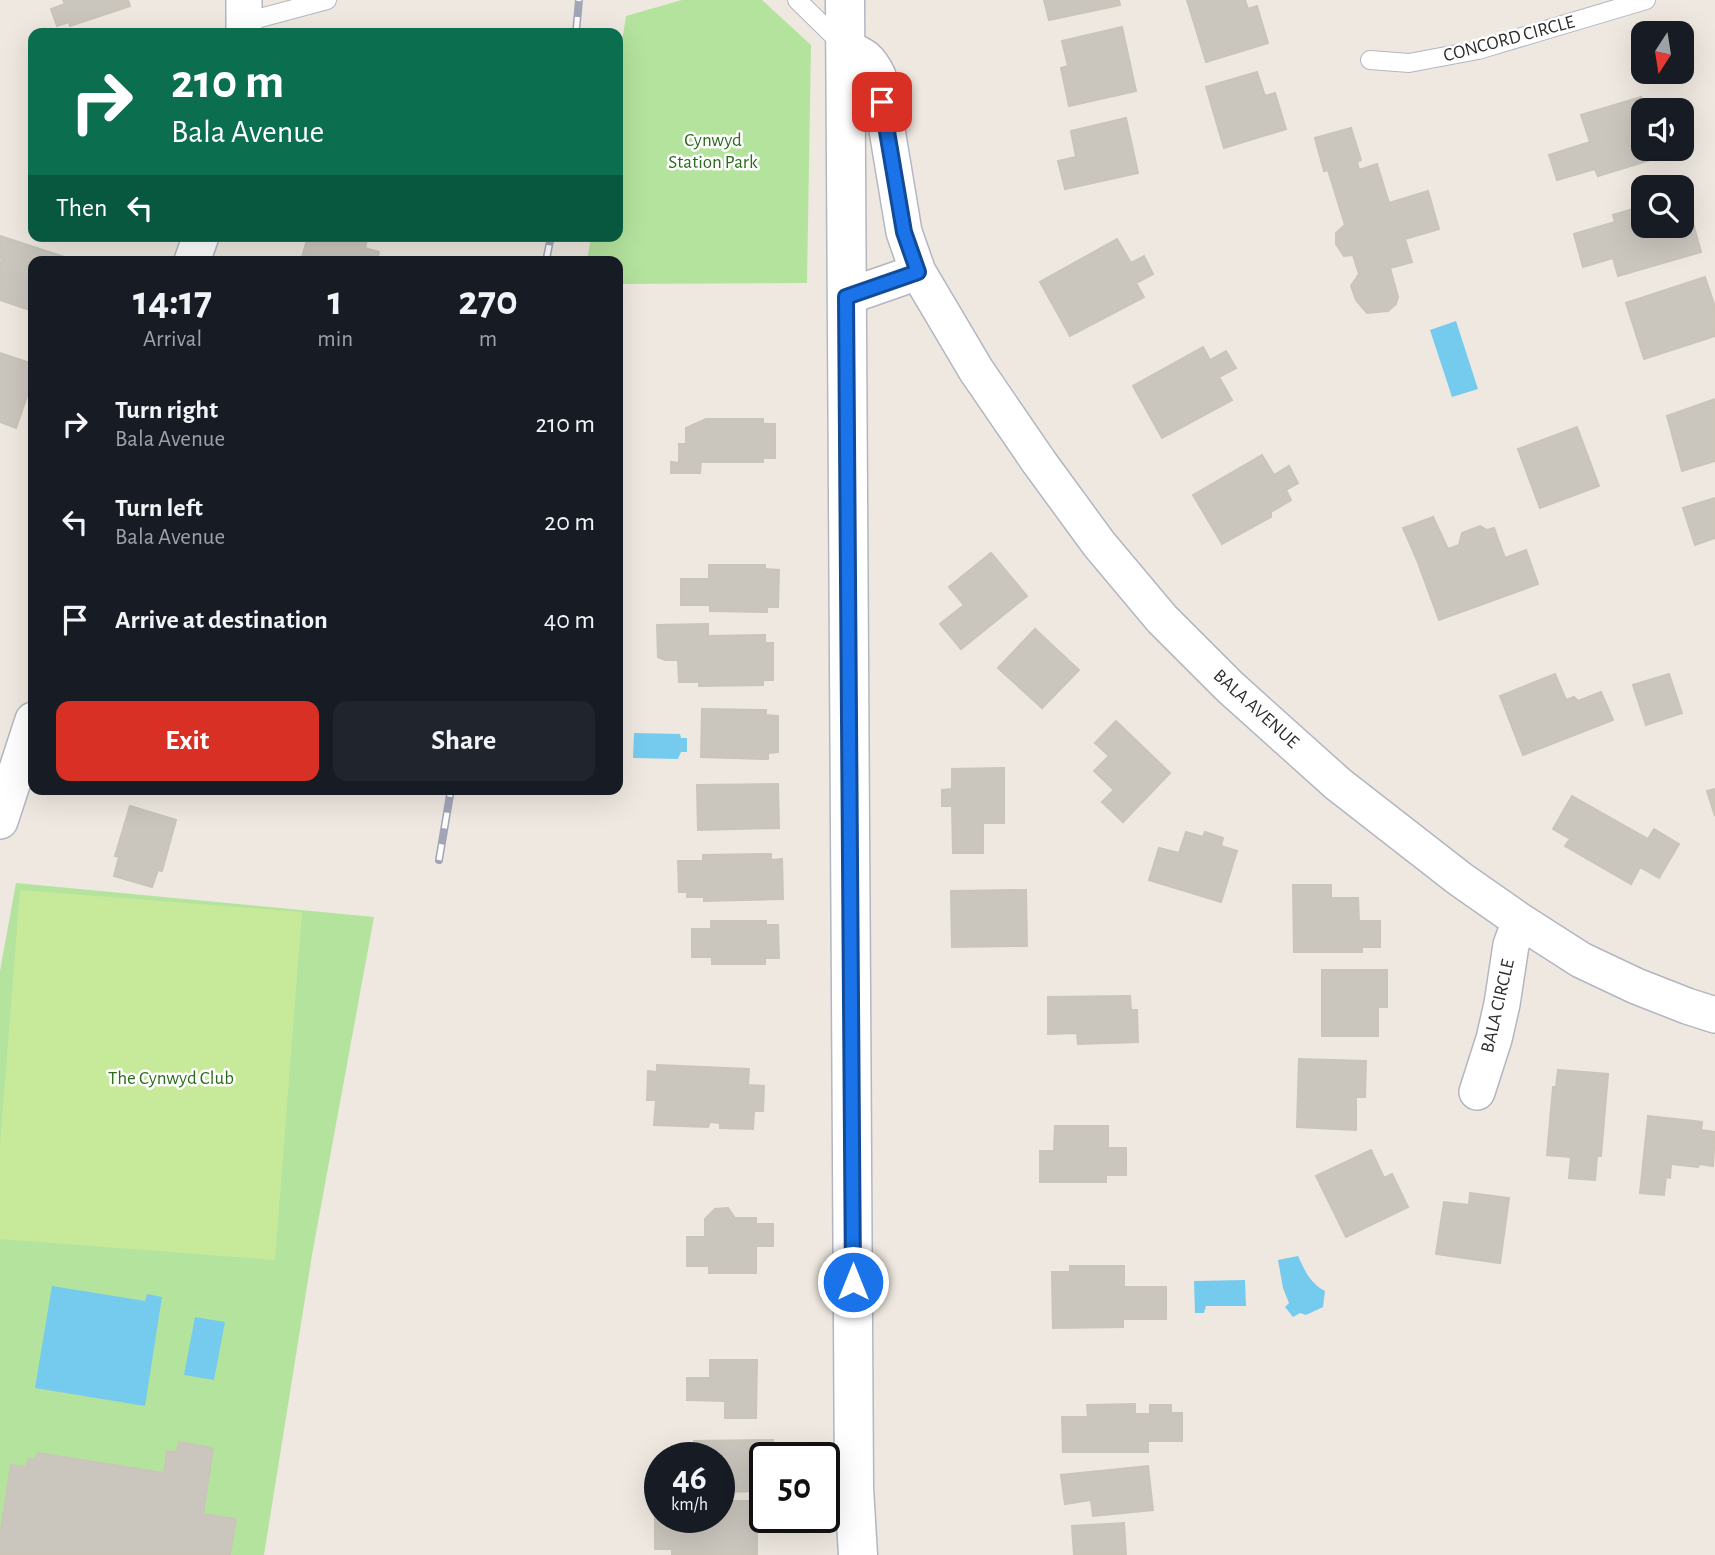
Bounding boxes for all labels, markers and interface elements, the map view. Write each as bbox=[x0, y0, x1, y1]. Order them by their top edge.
street label: CONCORD CIRCLE bbox=[1441, 12, 1577, 66]
north arrow bbox=[1631, 21, 1694, 84]
map controls bbox=[1631, 21, 1694, 238]
icon: right bbox=[56, 56, 147, 147]
text: 210 m bbox=[171, 58, 284, 107]
pin bbox=[852, 72, 912, 132]
icon: arrive bbox=[863, 83, 901, 121]
button: sound bbox=[1631, 98, 1694, 161]
text: Bala Avenue bbox=[171, 116, 324, 148]
park label: Cynwyd Station Park bbox=[668, 131, 758, 172]
button: search bbox=[1631, 175, 1694, 238]
icon: left bbox=[121, 189, 159, 227]
text: Then bbox=[56, 195, 107, 221]
text: 14:17 bbox=[133, 280, 212, 322]
text: 1 bbox=[328, 280, 343, 322]
text: 270 bbox=[458, 280, 518, 322]
text: Arrival bbox=[143, 328, 202, 351]
text: min bbox=[317, 328, 353, 351]
text: m bbox=[479, 328, 497, 351]
text: Turn right bbox=[115, 397, 218, 423]
icon: right bbox=[56, 405, 94, 443]
text: 210 m bbox=[535, 411, 595, 437]
text: Bala Avenue bbox=[115, 428, 225, 451]
text: Turn left bbox=[115, 495, 203, 521]
icon: left bbox=[56, 503, 94, 541]
text: 20 m bbox=[544, 509, 595, 535]
text: Bala Avenue bbox=[115, 526, 225, 549]
icon: arrive bbox=[56, 601, 94, 639]
text: Arrive at destination bbox=[115, 607, 328, 633]
text: 40 m bbox=[544, 607, 595, 633]
street label: BALA AVENUE bbox=[1210, 666, 1302, 752]
button: Exit bbox=[56, 701, 319, 781]
button: Share bbox=[333, 701, 595, 781]
street label: BALA CIRCLE bbox=[1478, 957, 1518, 1055]
park label: The Cynwyd Club bbox=[108, 1069, 234, 1088]
position arrow bbox=[816, 1245, 890, 1319]
speed limit sign: 50 bbox=[749, 1442, 840, 1533]
text: 46 bbox=[672, 1461, 707, 1496]
text: km/h bbox=[671, 1496, 708, 1514]

